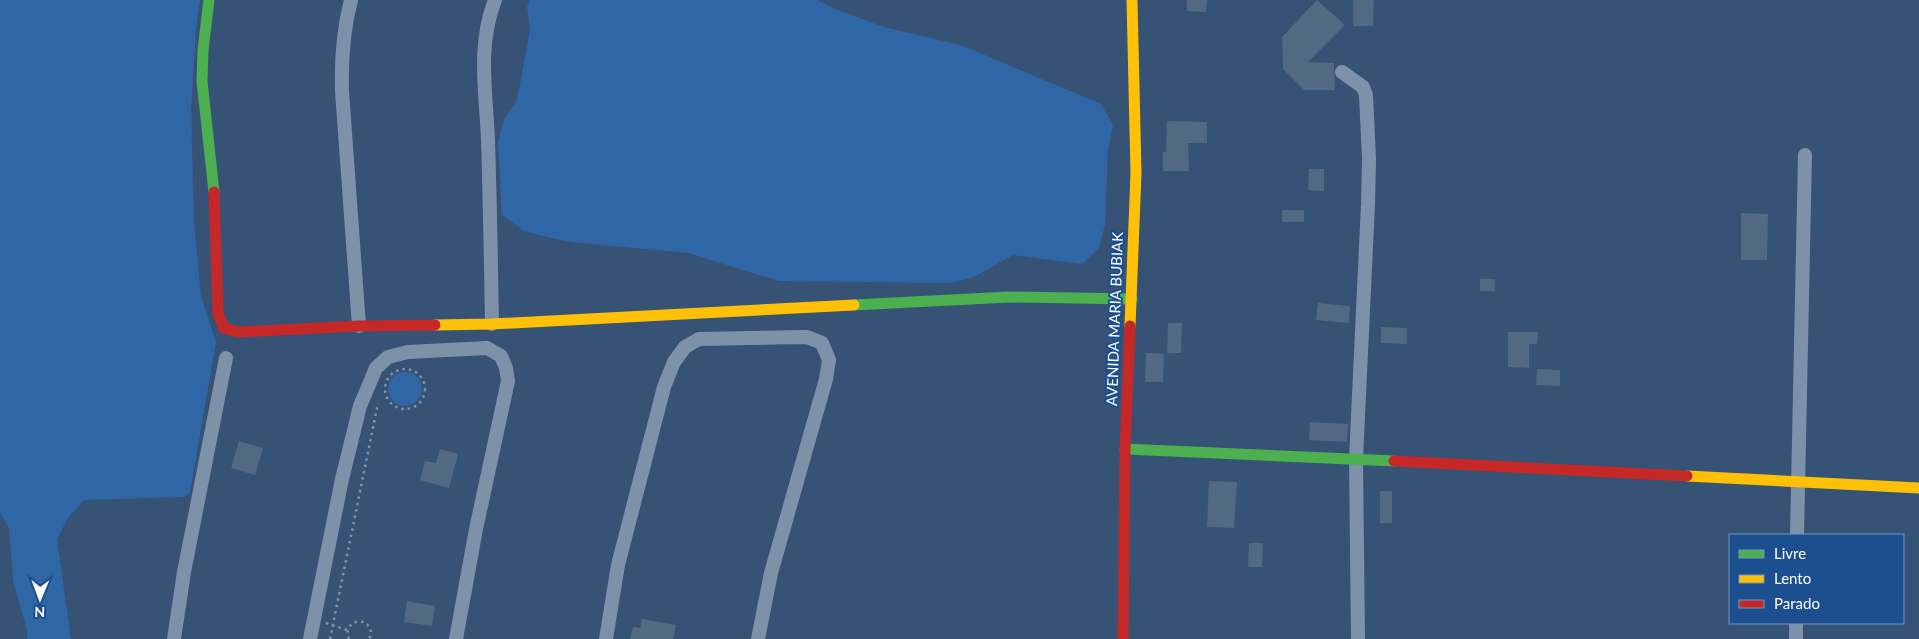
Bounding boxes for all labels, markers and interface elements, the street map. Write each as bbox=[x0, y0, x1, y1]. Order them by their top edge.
street label: AVENIDA MARIA BUBIAK bbox=[1102, 231, 1126, 406]
legend bbox=[1729, 534, 1904, 624]
text: Livre bbox=[1774, 544, 1806, 562]
text: Lento bbox=[1774, 569, 1811, 587]
north arrow bbox=[15, 574, 65, 624]
text: Parado bbox=[1774, 594, 1820, 612]
text: N bbox=[34, 604, 45, 621]

